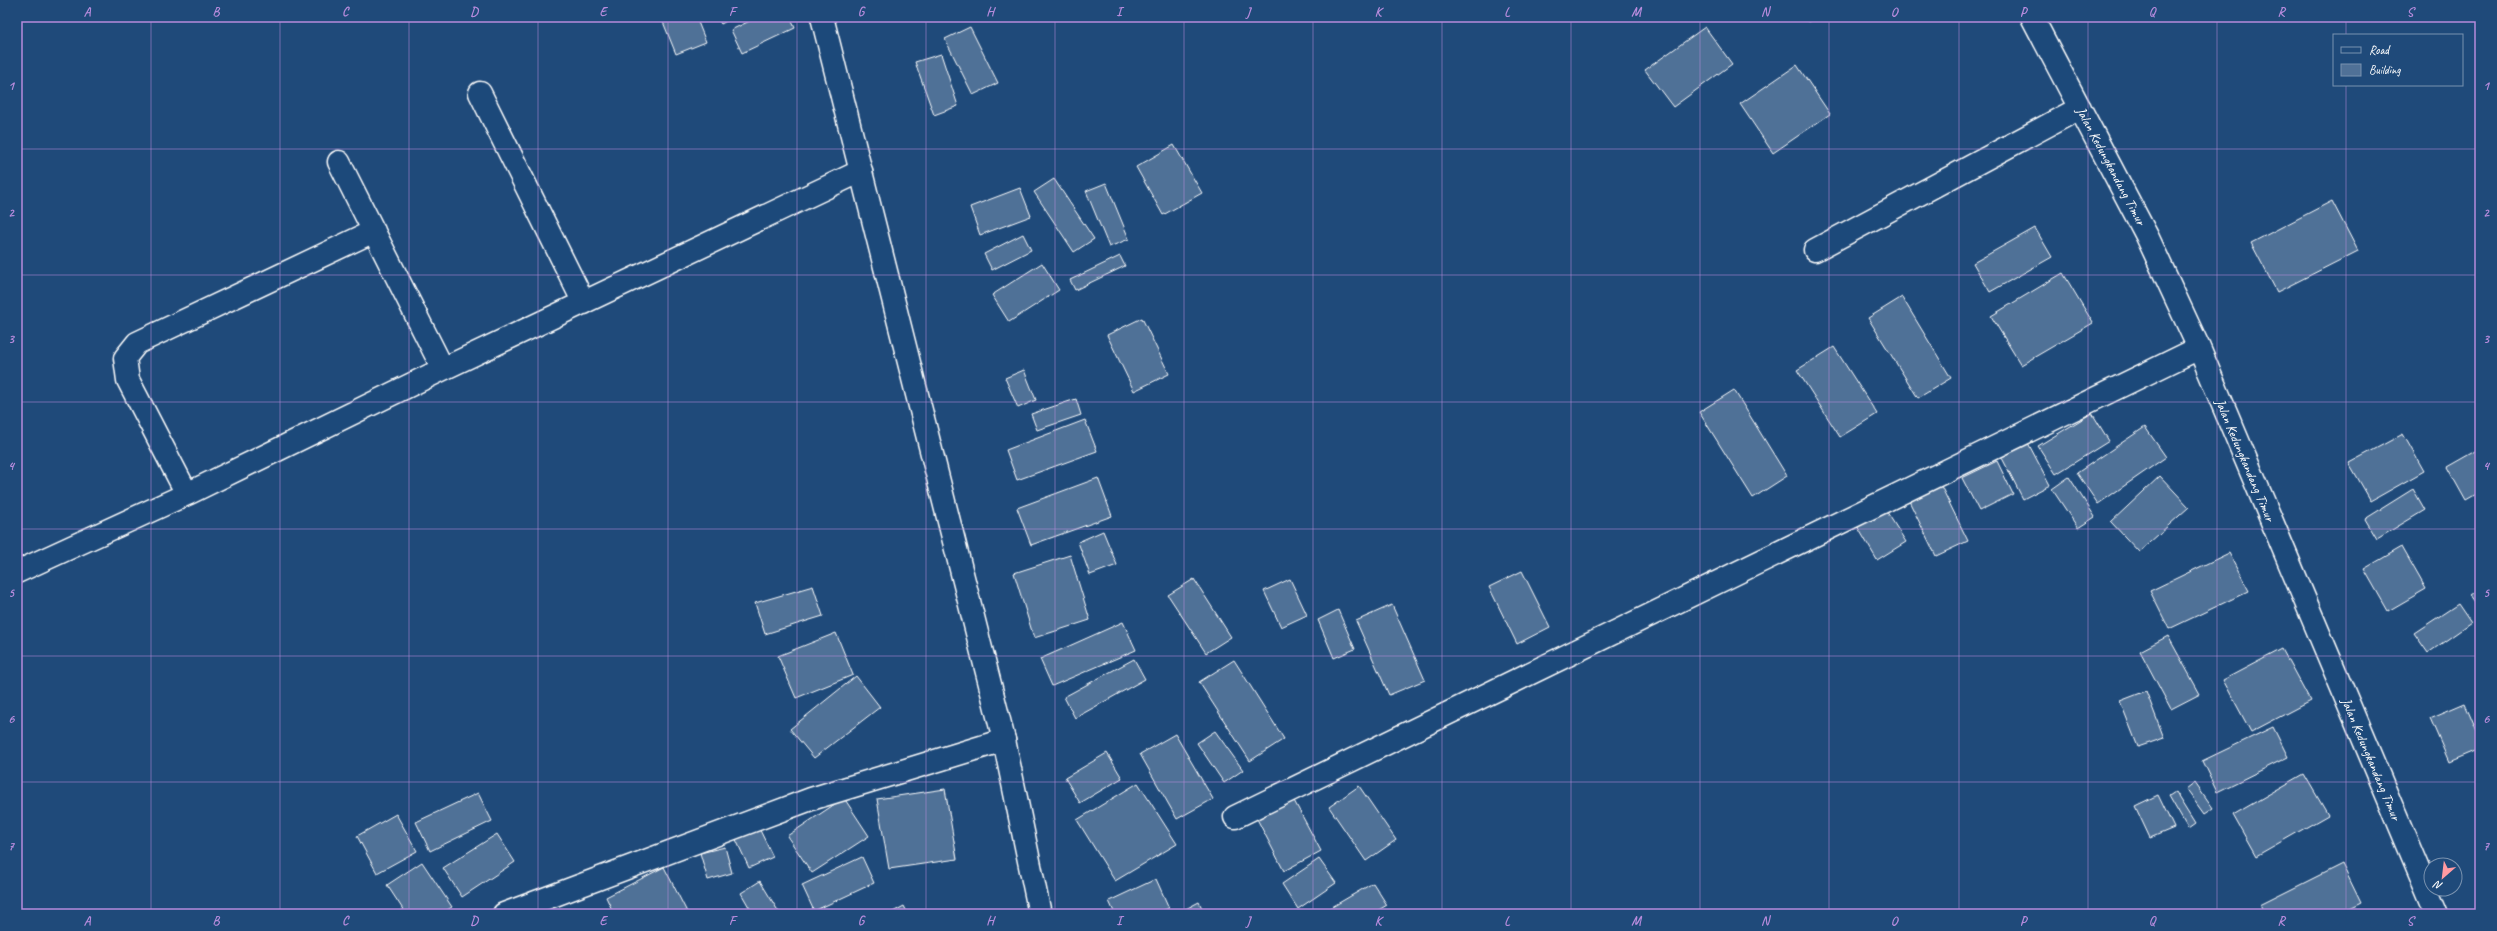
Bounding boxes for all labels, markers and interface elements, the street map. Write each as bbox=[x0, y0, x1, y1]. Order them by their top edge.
text: A bbox=[84, 4, 92, 20]
text: B bbox=[213, 4, 221, 20]
text: C bbox=[342, 4, 350, 20]
text: D bbox=[470, 4, 479, 20]
text: E bbox=[600, 4, 609, 20]
text: F bbox=[729, 4, 738, 20]
text: G bbox=[858, 4, 866, 20]
text: H bbox=[986, 4, 996, 20]
text: I bbox=[1116, 4, 1125, 20]
text: J bbox=[1245, 4, 1252, 20]
text: K bbox=[1375, 4, 1385, 20]
text: L bbox=[1504, 4, 1511, 20]
text: M bbox=[1631, 4, 1642, 20]
text: N bbox=[1761, 4, 1772, 20]
text: O bbox=[1891, 4, 1900, 20]
text: P bbox=[2020, 4, 2029, 20]
text: Q bbox=[2149, 4, 2157, 20]
text: R bbox=[2277, 4, 2286, 20]
text: S bbox=[2407, 4, 2417, 20]
legend bbox=[2333, 34, 2463, 86]
text: Road bbox=[2369, 42, 2391, 58]
text: Building bbox=[2369, 62, 2401, 78]
text: 1 bbox=[8, 78, 16, 94]
text: 1 bbox=[2483, 78, 2491, 94]
street label: Jalan Kedungkandang Timur bbox=[2072, 103, 2150, 229]
text: 2 bbox=[8, 205, 15, 221]
text: 2 bbox=[2483, 205, 2490, 221]
text: 3 bbox=[8, 331, 15, 347]
text: 3 bbox=[2483, 331, 2490, 347]
street label: Jalan Kedungkandang Timur bbox=[2211, 395, 2279, 525]
text: 4 bbox=[8, 458, 16, 474]
text: 4 bbox=[2483, 458, 2491, 474]
text: 5 bbox=[8, 585, 15, 601]
text: 5 bbox=[2483, 585, 2490, 601]
street label: Jalan Kedungkandang Timur bbox=[2337, 694, 2405, 824]
text: 6 bbox=[8, 711, 15, 727]
text: 6 bbox=[2483, 711, 2490, 727]
text: 7 bbox=[8, 838, 15, 854]
text: 7 bbox=[2483, 838, 2490, 854]
north arrow bbox=[2423, 857, 2463, 897]
text: N bbox=[2430, 877, 2445, 894]
text: A bbox=[84, 913, 92, 929]
text: B bbox=[213, 913, 221, 929]
text: C bbox=[342, 913, 350, 929]
text: D bbox=[470, 913, 479, 929]
text: E bbox=[600, 913, 609, 929]
text: F bbox=[729, 913, 738, 929]
text: G bbox=[858, 913, 866, 929]
text: H bbox=[986, 913, 996, 929]
text: I bbox=[1116, 913, 1125, 929]
text: J bbox=[1245, 913, 1252, 929]
text: K bbox=[1375, 913, 1385, 929]
text: L bbox=[1504, 913, 1511, 929]
text: M bbox=[1631, 913, 1642, 929]
text: N bbox=[1761, 913, 1772, 929]
text: O bbox=[1891, 913, 1900, 929]
text: P bbox=[2020, 913, 2029, 929]
text: Q bbox=[2149, 913, 2157, 929]
text: R bbox=[2277, 913, 2286, 929]
text: S bbox=[2407, 913, 2417, 929]

